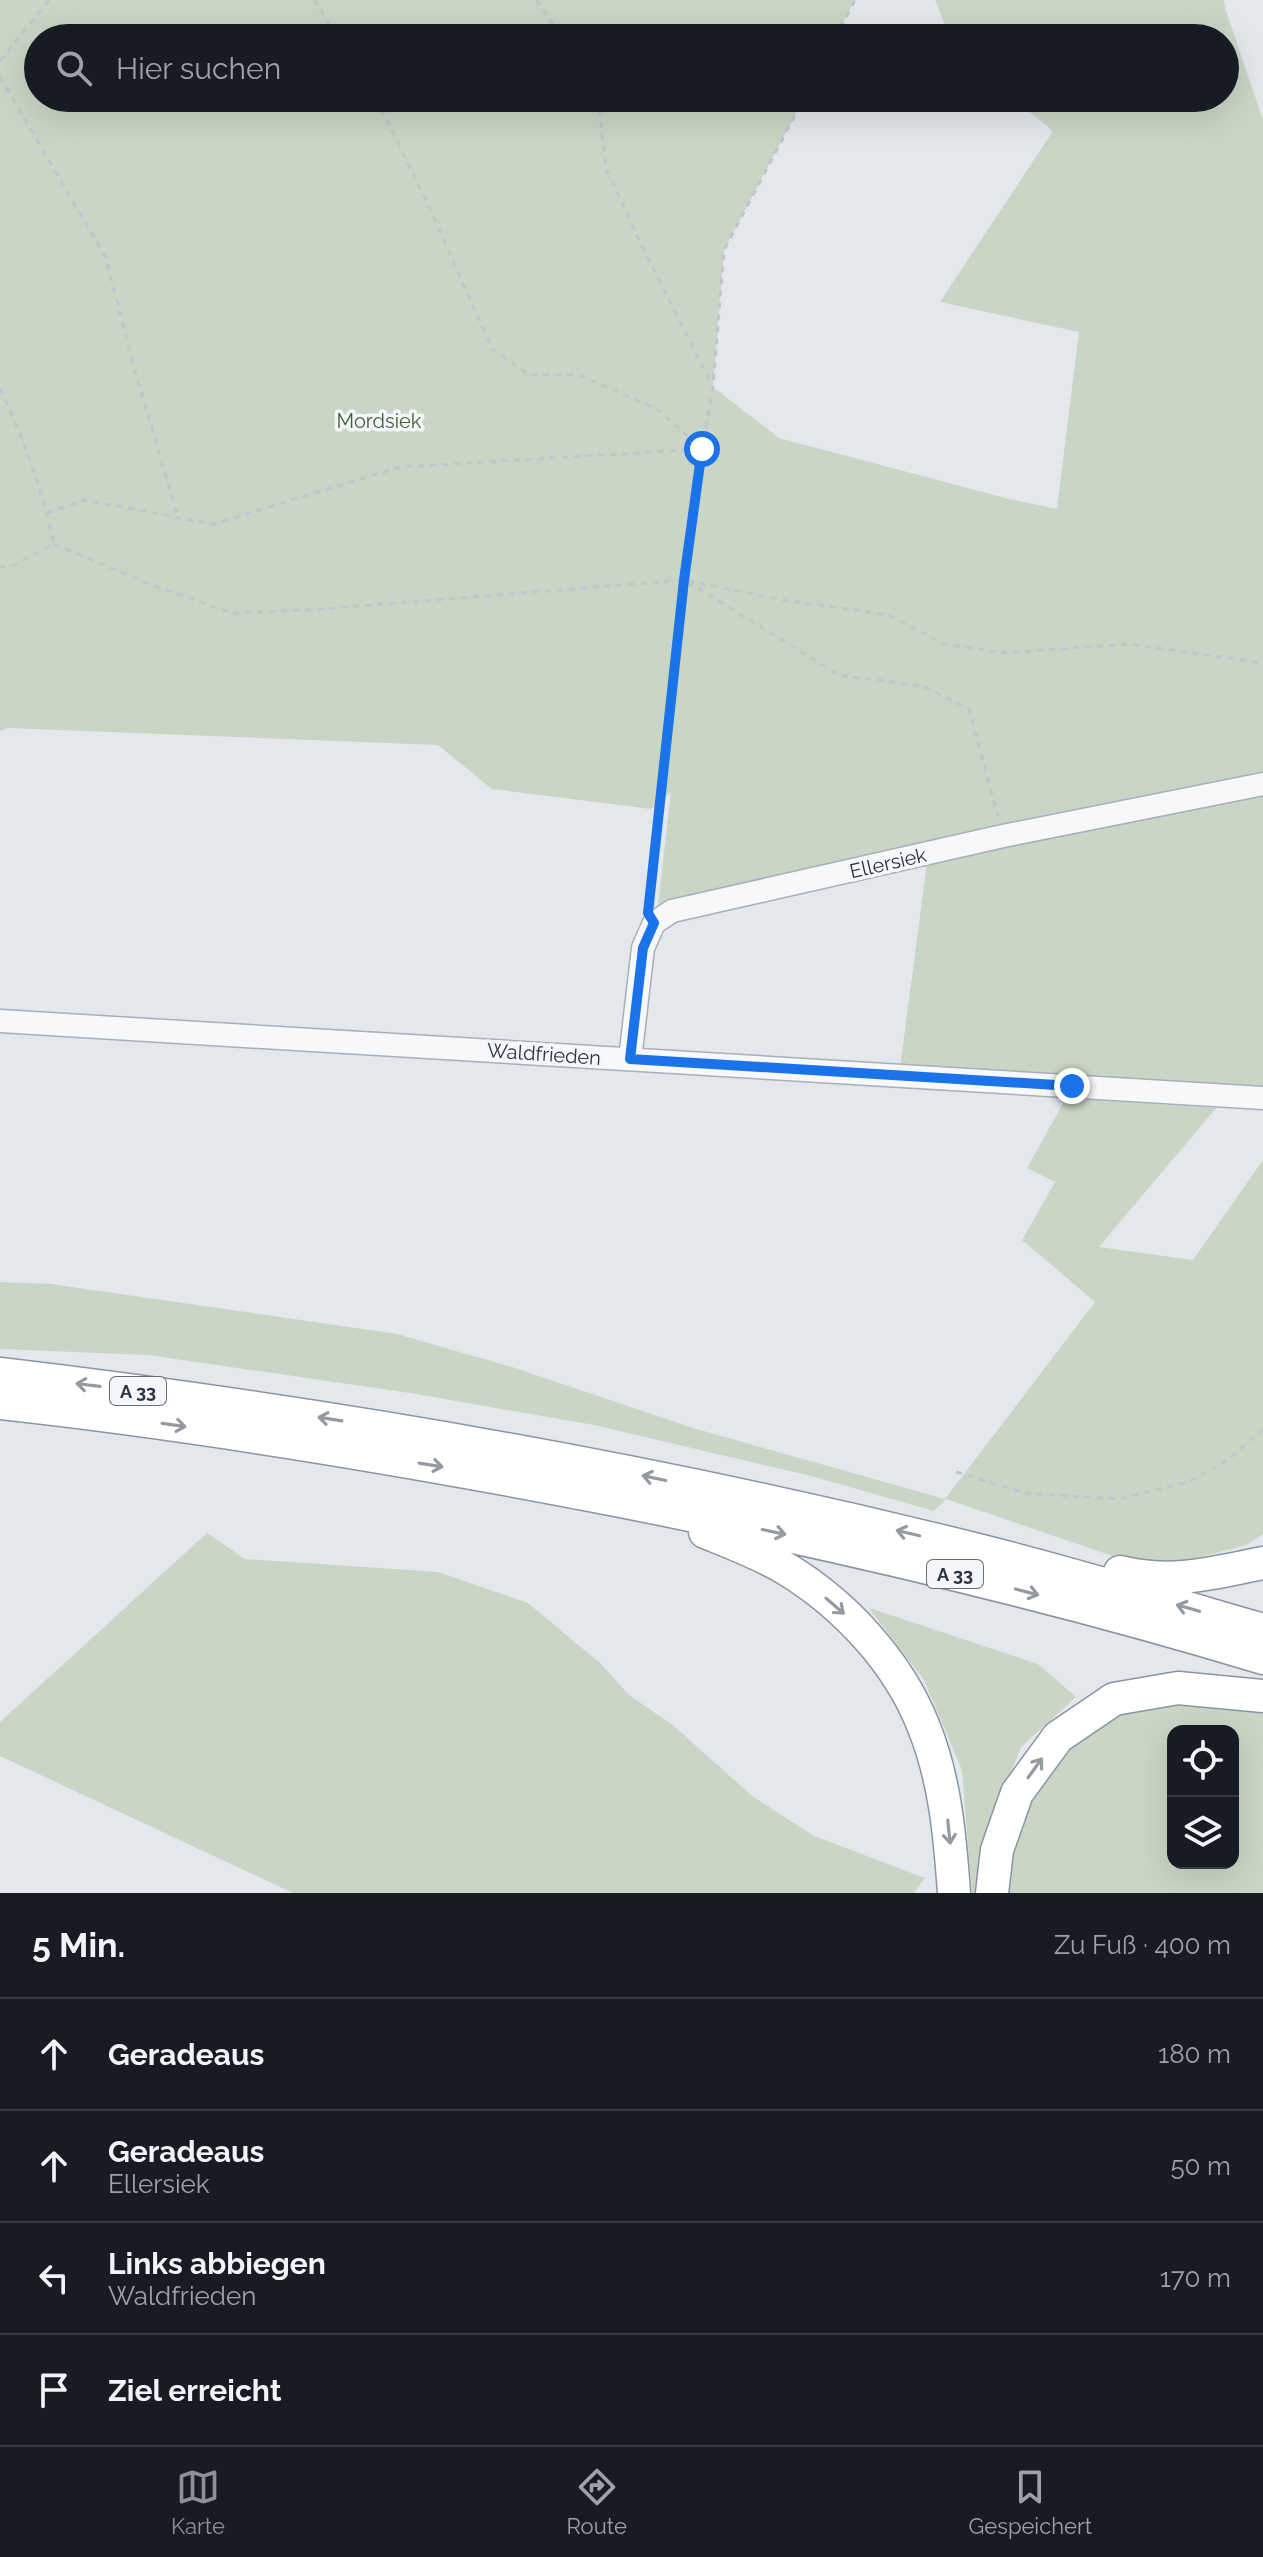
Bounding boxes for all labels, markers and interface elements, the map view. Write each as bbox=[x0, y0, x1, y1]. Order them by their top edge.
search box bbox=[24, 24, 1239, 112]
icon: search bbox=[52, 46, 96, 90]
text: Hier suchen bbox=[116, 51, 281, 86]
park label: Mordsiek bbox=[337, 409, 422, 433]
route start bbox=[684, 431, 720, 467]
street label: Ellersiek bbox=[847, 842, 929, 883]
street label: Waldfrieden bbox=[486, 1038, 602, 1070]
route end bbox=[1054, 1068, 1090, 1104]
one-way arrow bbox=[75, 1377, 102, 1392]
road number: A 33 bbox=[110, 1377, 166, 1405]
one-way arrow bbox=[318, 1411, 343, 1426]
one-way arrow bbox=[161, 1418, 187, 1433]
one-way arrow bbox=[418, 1458, 444, 1473]
one-way arrow bbox=[642, 1470, 667, 1485]
one-way arrow bbox=[761, 1525, 786, 1540]
one-way arrow bbox=[895, 1525, 921, 1540]
road number: A 33 bbox=[927, 1560, 983, 1588]
one-way arrow bbox=[1013, 1586, 1039, 1601]
one-way arrow bbox=[824, 1597, 844, 1615]
one-way arrow bbox=[1176, 1600, 1202, 1615]
map controls bbox=[1167, 1725, 1239, 1869]
button: locate bbox=[1167, 1725, 1239, 1797]
one-way arrow bbox=[1027, 1758, 1043, 1780]
button: layers bbox=[1167, 1797, 1239, 1869]
one-way arrow bbox=[942, 1818, 957, 1845]
text: 5 Min. bbox=[32, 1925, 125, 1965]
text: Zu Fuß · 400 m bbox=[1054, 1930, 1231, 1960]
icon: ahead bbox=[32, 2032, 76, 2076]
text: Geradeaus bbox=[108, 2037, 264, 2072]
text: 180 m bbox=[1158, 2039, 1231, 2069]
text: Geradeaus bbox=[108, 2134, 264, 2169]
icon: ahead bbox=[32, 2144, 76, 2188]
text: 50 m bbox=[1170, 2151, 1231, 2181]
text: Ellersiek bbox=[108, 2169, 210, 2199]
text: Links abbiegen bbox=[108, 2246, 326, 2281]
icon: left bbox=[32, 2256, 76, 2300]
text: 170 m bbox=[1160, 2263, 1231, 2293]
text: Waldfrieden bbox=[108, 2281, 256, 2311]
icon: arrive bbox=[32, 2368, 76, 2412]
text: Ziel erreicht bbox=[108, 2373, 281, 2408]
tab: Karte bbox=[171, 2465, 225, 2539]
tab: Route bbox=[567, 2465, 627, 2539]
tab: Gespeichert bbox=[969, 2465, 1092, 2539]

